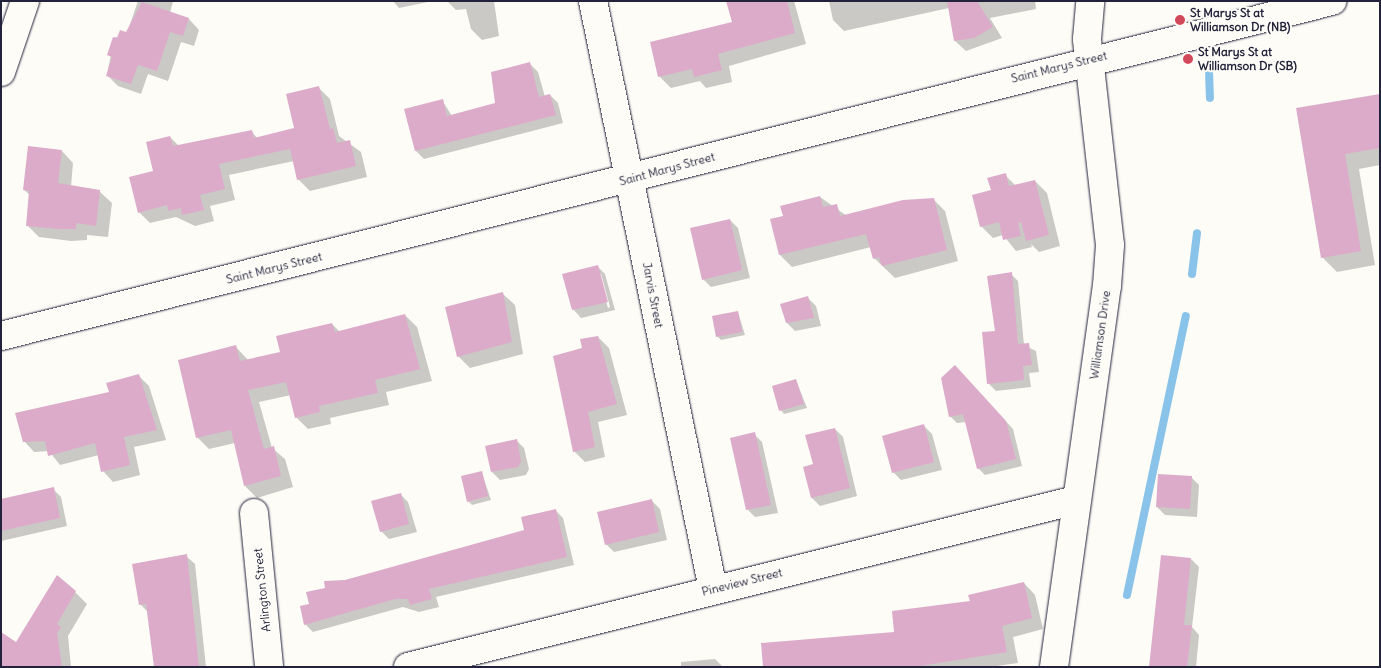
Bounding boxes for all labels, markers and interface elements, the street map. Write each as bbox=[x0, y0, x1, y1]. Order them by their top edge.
place label: St Marys St at Williamson Dr (NB) bbox=[1190, 6, 1290, 34]
marker: St Marys St at Williamson Dr (NB) bbox=[1174, 14, 1186, 26]
place label: St Marys St at Williamson Dr (SB) bbox=[1198, 45, 1297, 73]
street label: Saint Marys Street bbox=[1009, 48, 1109, 86]
marker: St Marys St at Williamson Dr (SB) bbox=[1182, 53, 1194, 65]
street label: Saint Marys Street bbox=[618, 149, 716, 189]
street label: Saint Marys Street bbox=[224, 249, 324, 287]
street label: Jarvis Street bbox=[640, 261, 666, 329]
street label: Williamson Drive bbox=[1087, 290, 1113, 380]
street label: Arlington Street bbox=[250, 547, 274, 633]
street label: Pineview Street bbox=[700, 565, 784, 599]

